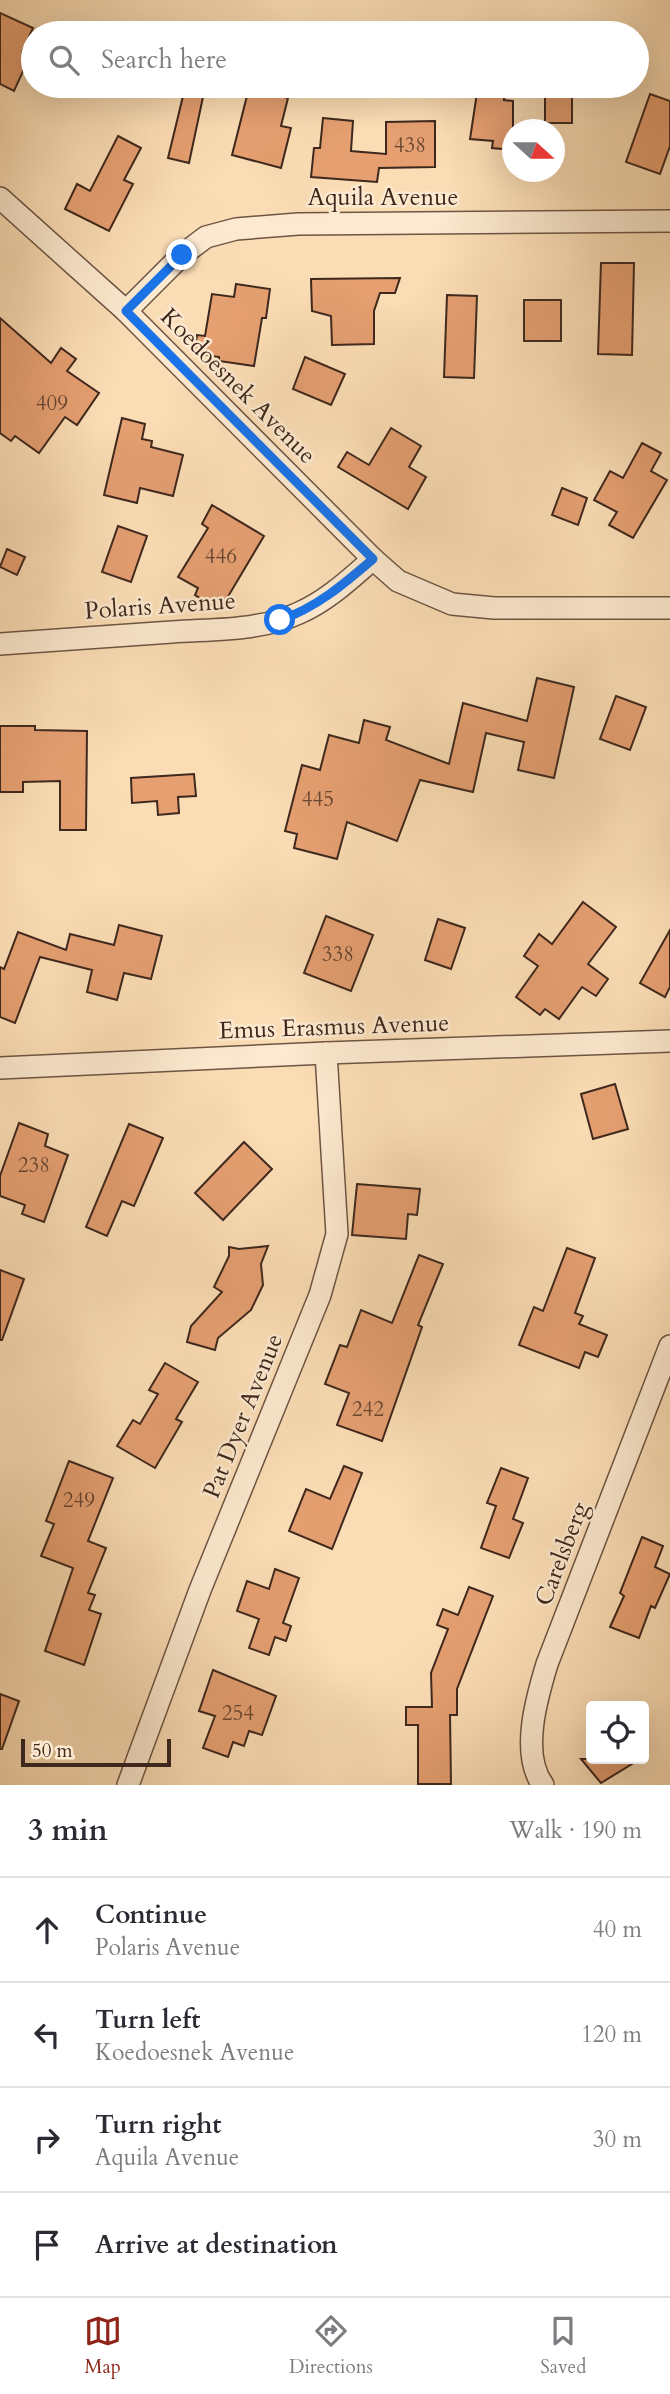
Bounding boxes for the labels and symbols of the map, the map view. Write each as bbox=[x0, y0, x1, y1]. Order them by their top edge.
north arrow bbox=[502, 119, 565, 182]
house number: 438 bbox=[394, 131, 426, 160]
street label: Aquila Avenue bbox=[308, 181, 458, 214]
route end bbox=[166, 239, 197, 270]
street label: Koedoesnek Avenue bbox=[153, 301, 323, 471]
house number: 409 bbox=[36, 389, 68, 418]
house number: 446 bbox=[205, 542, 237, 571]
street label: Polaris Avenue bbox=[83, 584, 237, 628]
route start bbox=[264, 604, 295, 635]
house number: 445 bbox=[302, 785, 334, 814]
house number: 338 bbox=[322, 940, 354, 969]
street label: Emus Erasmus Avenue bbox=[218, 1006, 450, 1048]
house number: 238 bbox=[18, 1151, 50, 1180]
street label: Pat Dyer Avenue bbox=[195, 1329, 291, 1503]
house number: 242 bbox=[352, 1395, 384, 1424]
house number: 249 bbox=[63, 1486, 95, 1515]
street label: Carelsberg bbox=[527, 1497, 597, 1611]
house number: 254 bbox=[222, 1699, 254, 1728]
scale bar bbox=[21, 1736, 172, 1768]

